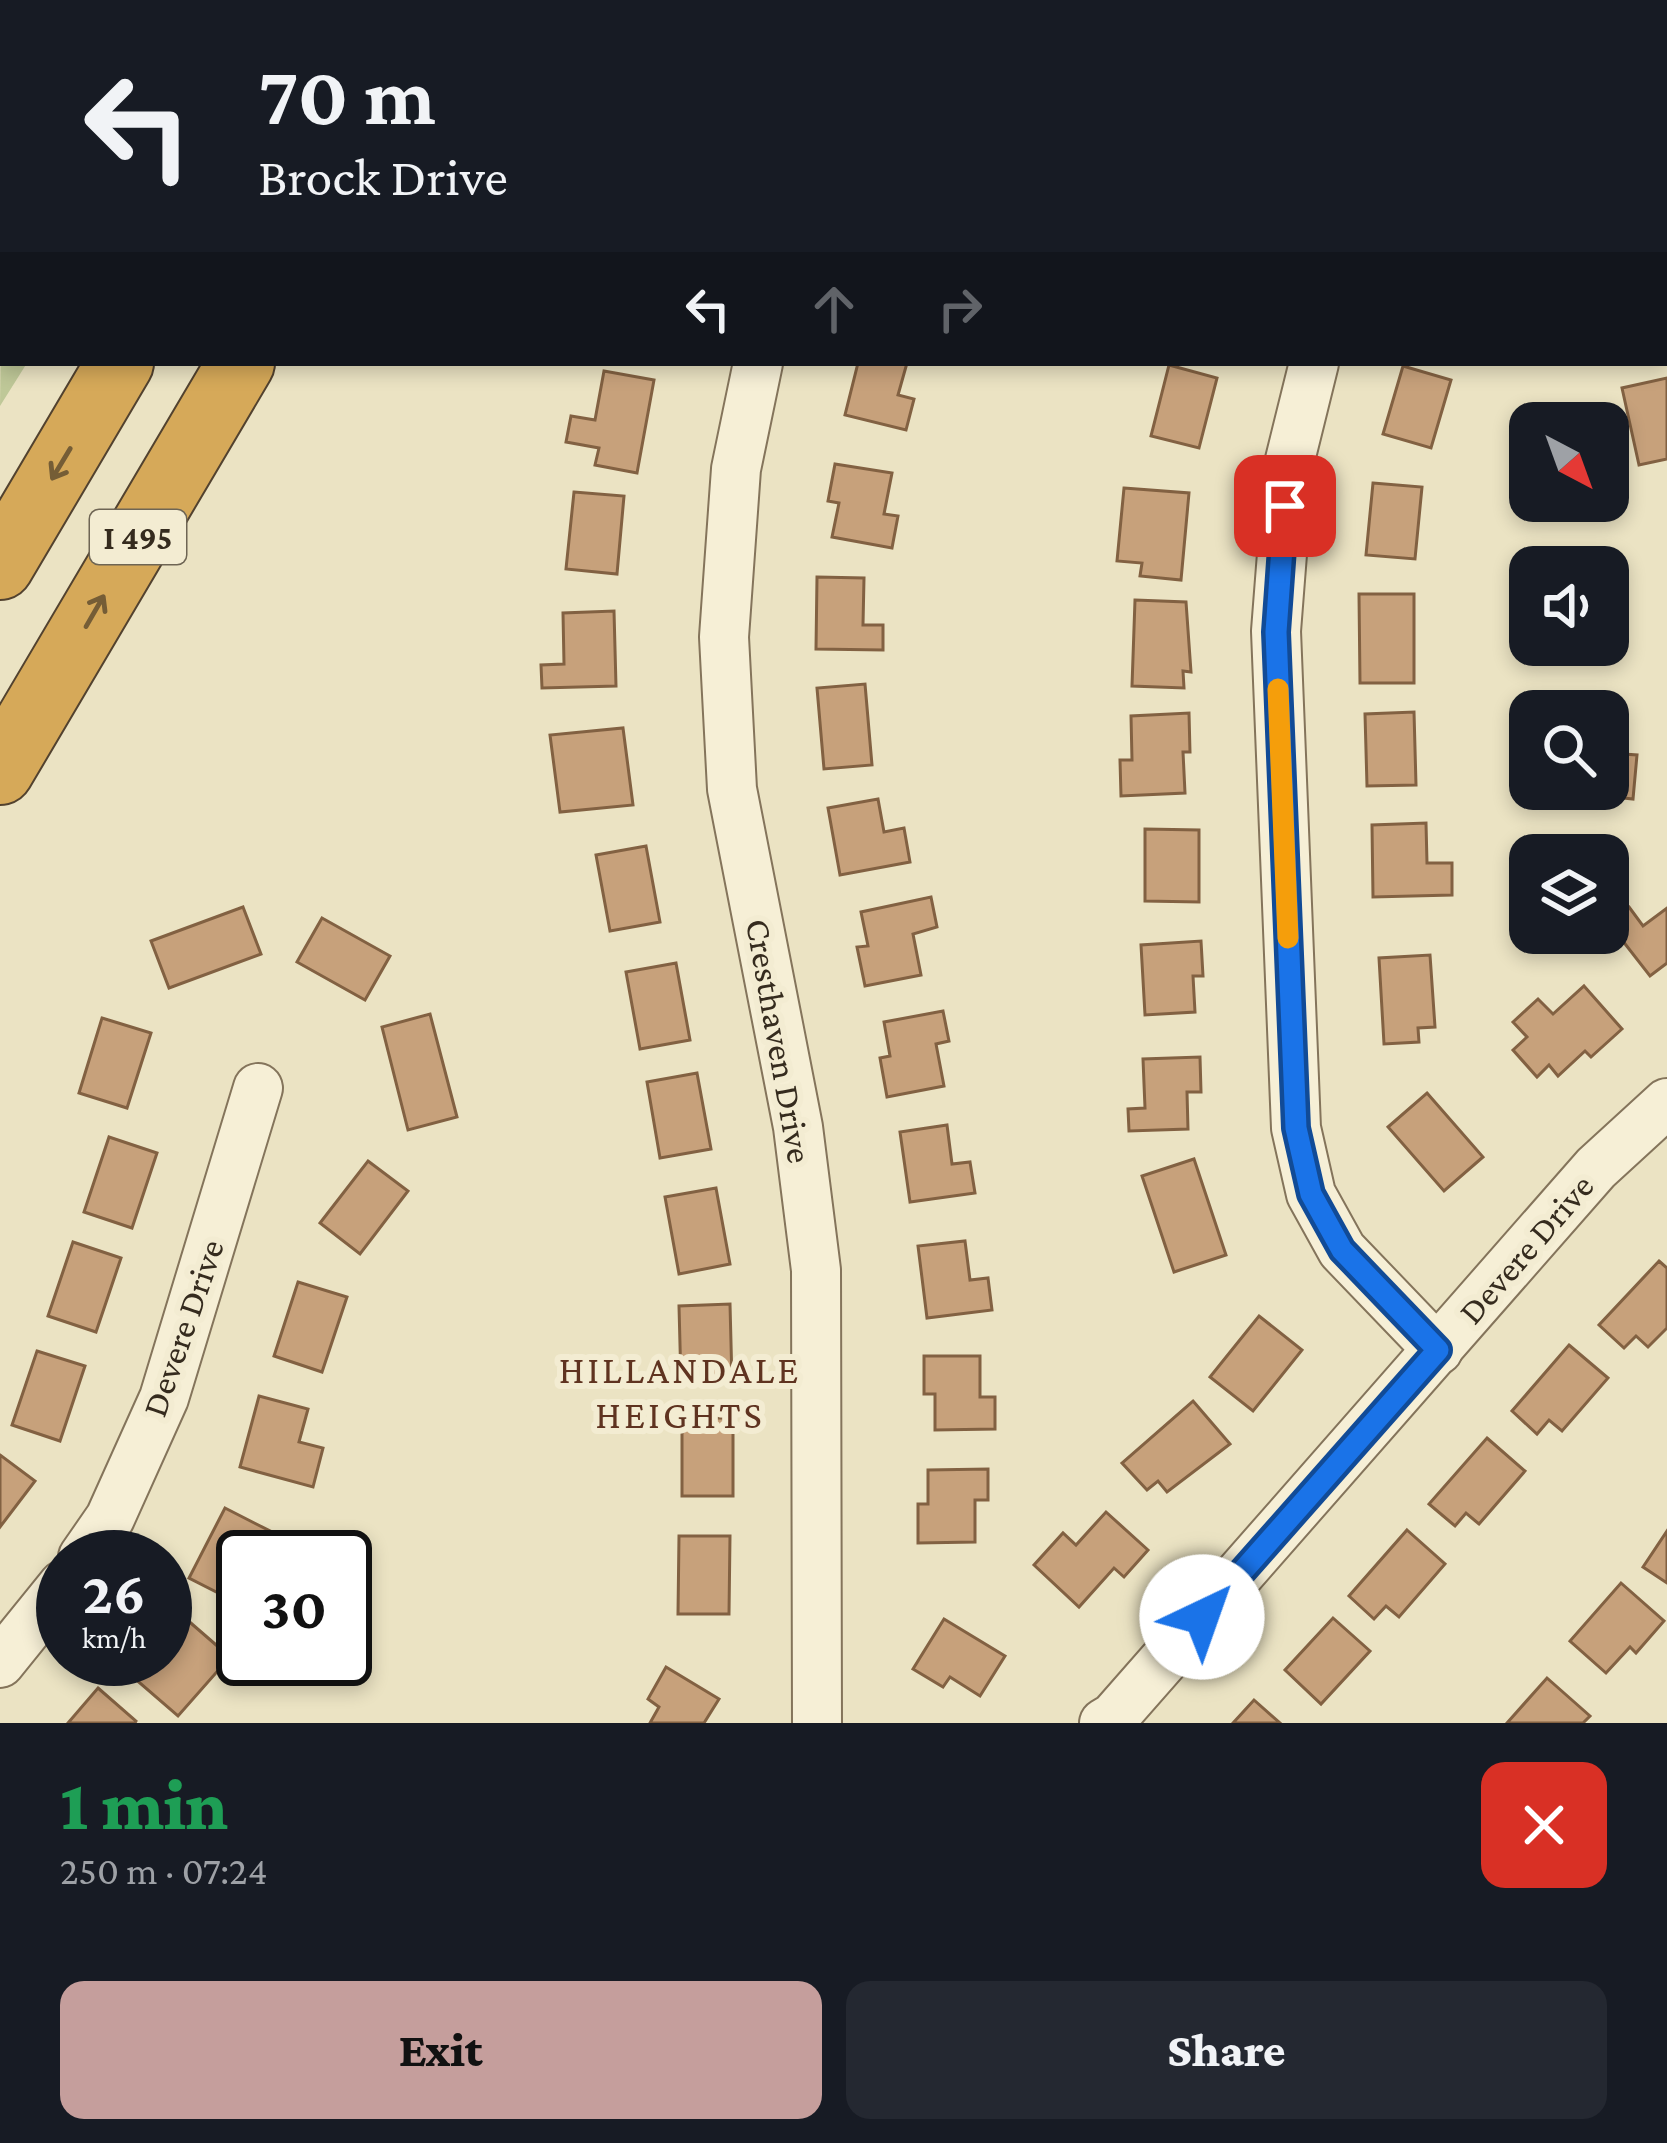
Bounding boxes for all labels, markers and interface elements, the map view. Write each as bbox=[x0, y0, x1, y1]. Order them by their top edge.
icon: left bbox=[60, 48, 216, 204]
text: 70 m bbox=[258, 49, 436, 142]
text: Brock Drive bbox=[258, 147, 508, 207]
icon: left bbox=[675, 276, 741, 342]
icon: ahead bbox=[801, 276, 867, 342]
icon: right bbox=[927, 276, 993, 342]
north arrow bbox=[1509, 402, 1629, 522]
map controls bbox=[1509, 402, 1629, 954]
one-way arrow bbox=[48, 446, 72, 481]
pin bbox=[1234, 455, 1336, 557]
icon: arrive bbox=[1252, 473, 1318, 539]
road number: I 495 bbox=[90, 510, 186, 564]
button: sound bbox=[1509, 546, 1629, 666]
one-way arrow bbox=[84, 594, 108, 629]
button: search bbox=[1509, 690, 1629, 810]
button: layers bbox=[1509, 834, 1629, 954]
street label: Cresthaven Drive bbox=[738, 916, 820, 1166]
street label: Devere Drive bbox=[1450, 1166, 1602, 1332]
street label: Devere Drive bbox=[134, 1234, 232, 1422]
district label: HILLANDALE HEIGHTS bbox=[559, 1348, 801, 1436]
speed limit sign: 30 bbox=[216, 1530, 372, 1686]
position arrow bbox=[1139, 1554, 1265, 1680]
text: 26 bbox=[82, 1559, 146, 1626]
text: km/h bbox=[82, 1621, 146, 1654]
button: close bbox=[1481, 1762, 1607, 1888]
text: 1 min bbox=[60, 1764, 228, 1844]
text: 250 m · 07:24 bbox=[60, 1849, 268, 1892]
button: Exit bbox=[60, 1981, 822, 2119]
button: Share bbox=[846, 1981, 1607, 2119]

